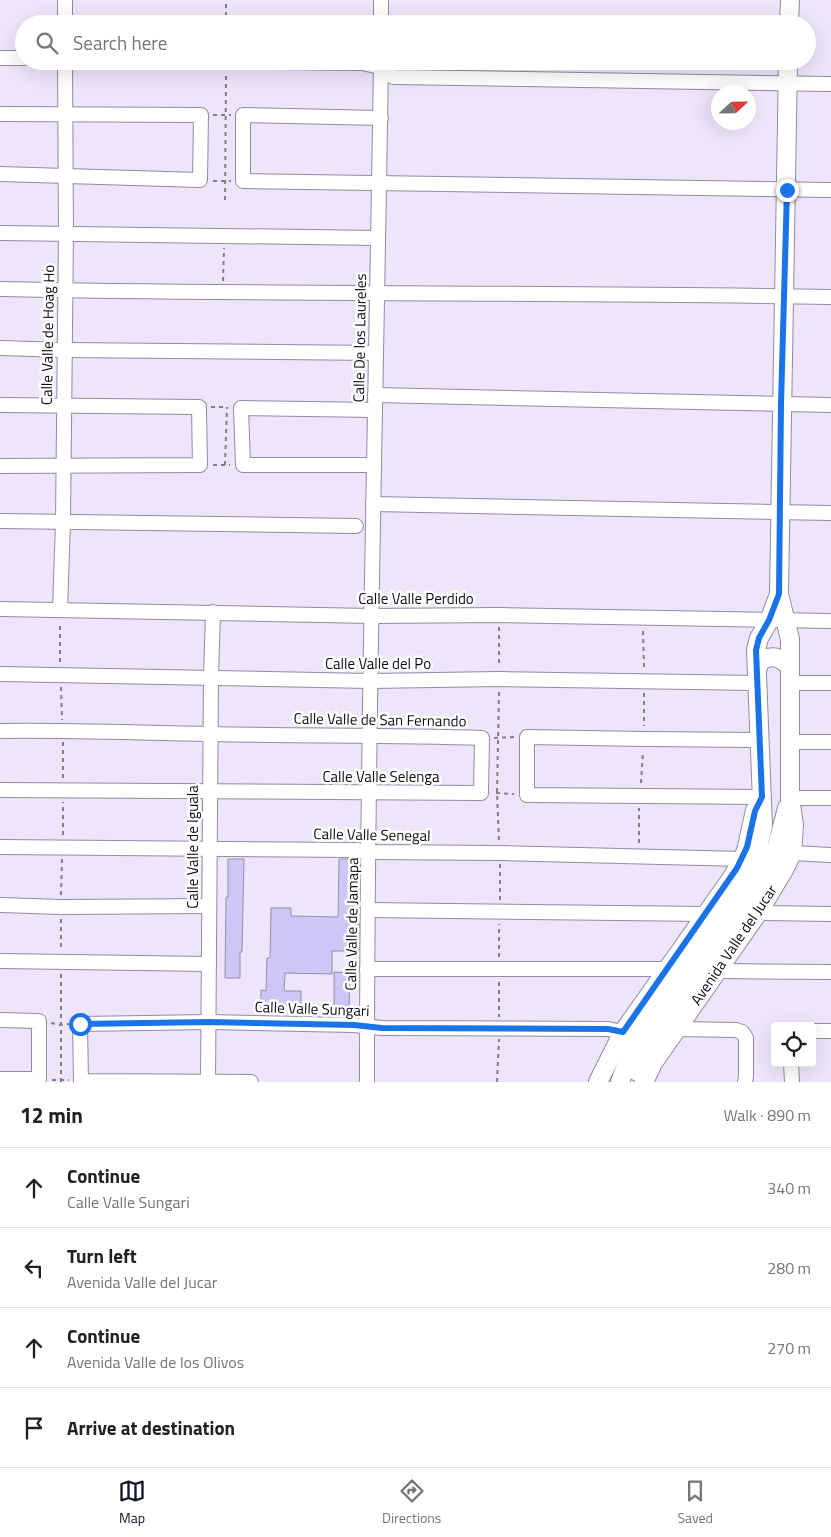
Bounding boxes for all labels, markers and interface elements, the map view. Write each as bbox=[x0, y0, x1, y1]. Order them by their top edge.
search box bbox=[15, 15, 816, 70]
text: Search here bbox=[73, 28, 167, 57]
icon: search bbox=[33, 29, 61, 57]
north arrow bbox=[711, 85, 756, 130]
route end bbox=[776, 179, 799, 202]
street label: Calle Valle de Hoag Ho bbox=[35, 265, 60, 405]
street label: Calle De los Laureles bbox=[347, 273, 372, 403]
street label: Calle Valle Perdido bbox=[358, 587, 474, 610]
street label: Calle Valle del Po bbox=[325, 652, 431, 675]
street label: Calle Valle de San Fernando bbox=[293, 706, 467, 733]
street label: Calle Valle Selenga bbox=[322, 765, 440, 788]
street label: Calle Valle de Iguala bbox=[181, 785, 204, 909]
street label: Calle Valle Senegal bbox=[313, 822, 431, 847]
street label: Calle Valle de Jamapa bbox=[339, 857, 364, 991]
street label: Avenida Valle del Jucar bbox=[685, 880, 783, 1010]
street label: Calle Valle Sungari bbox=[254, 995, 370, 1022]
route start bbox=[69, 1013, 92, 1036]
map controls bbox=[771, 1022, 816, 1067]
button: locate bbox=[771, 1022, 816, 1067]
text: 12 min bbox=[20, 1099, 83, 1131]
text: Walk · 890 m bbox=[723, 1103, 811, 1127]
text: Continue bbox=[67, 1161, 140, 1190]
icon: ahead bbox=[20, 1174, 48, 1202]
text: 340 m bbox=[767, 1176, 811, 1200]
text: Calle Valle Sungari bbox=[67, 1190, 190, 1214]
text: Turn left bbox=[67, 1241, 137, 1270]
icon: left bbox=[20, 1254, 48, 1282]
text: 280 m bbox=[767, 1256, 811, 1280]
text: Avenida Valle del Jucar bbox=[67, 1270, 217, 1294]
text: Continue bbox=[67, 1321, 140, 1350]
icon: ahead bbox=[20, 1334, 48, 1362]
text: 270 m bbox=[767, 1336, 811, 1360]
text: Avenida Valle de los Olivos bbox=[67, 1350, 244, 1374]
text: Arrive at destination bbox=[67, 1413, 235, 1442]
icon: arrive bbox=[20, 1414, 48, 1442]
tab: Map bbox=[118, 1477, 146, 1528]
tab: Directions bbox=[382, 1477, 441, 1528]
tab: Saved bbox=[677, 1477, 713, 1528]

